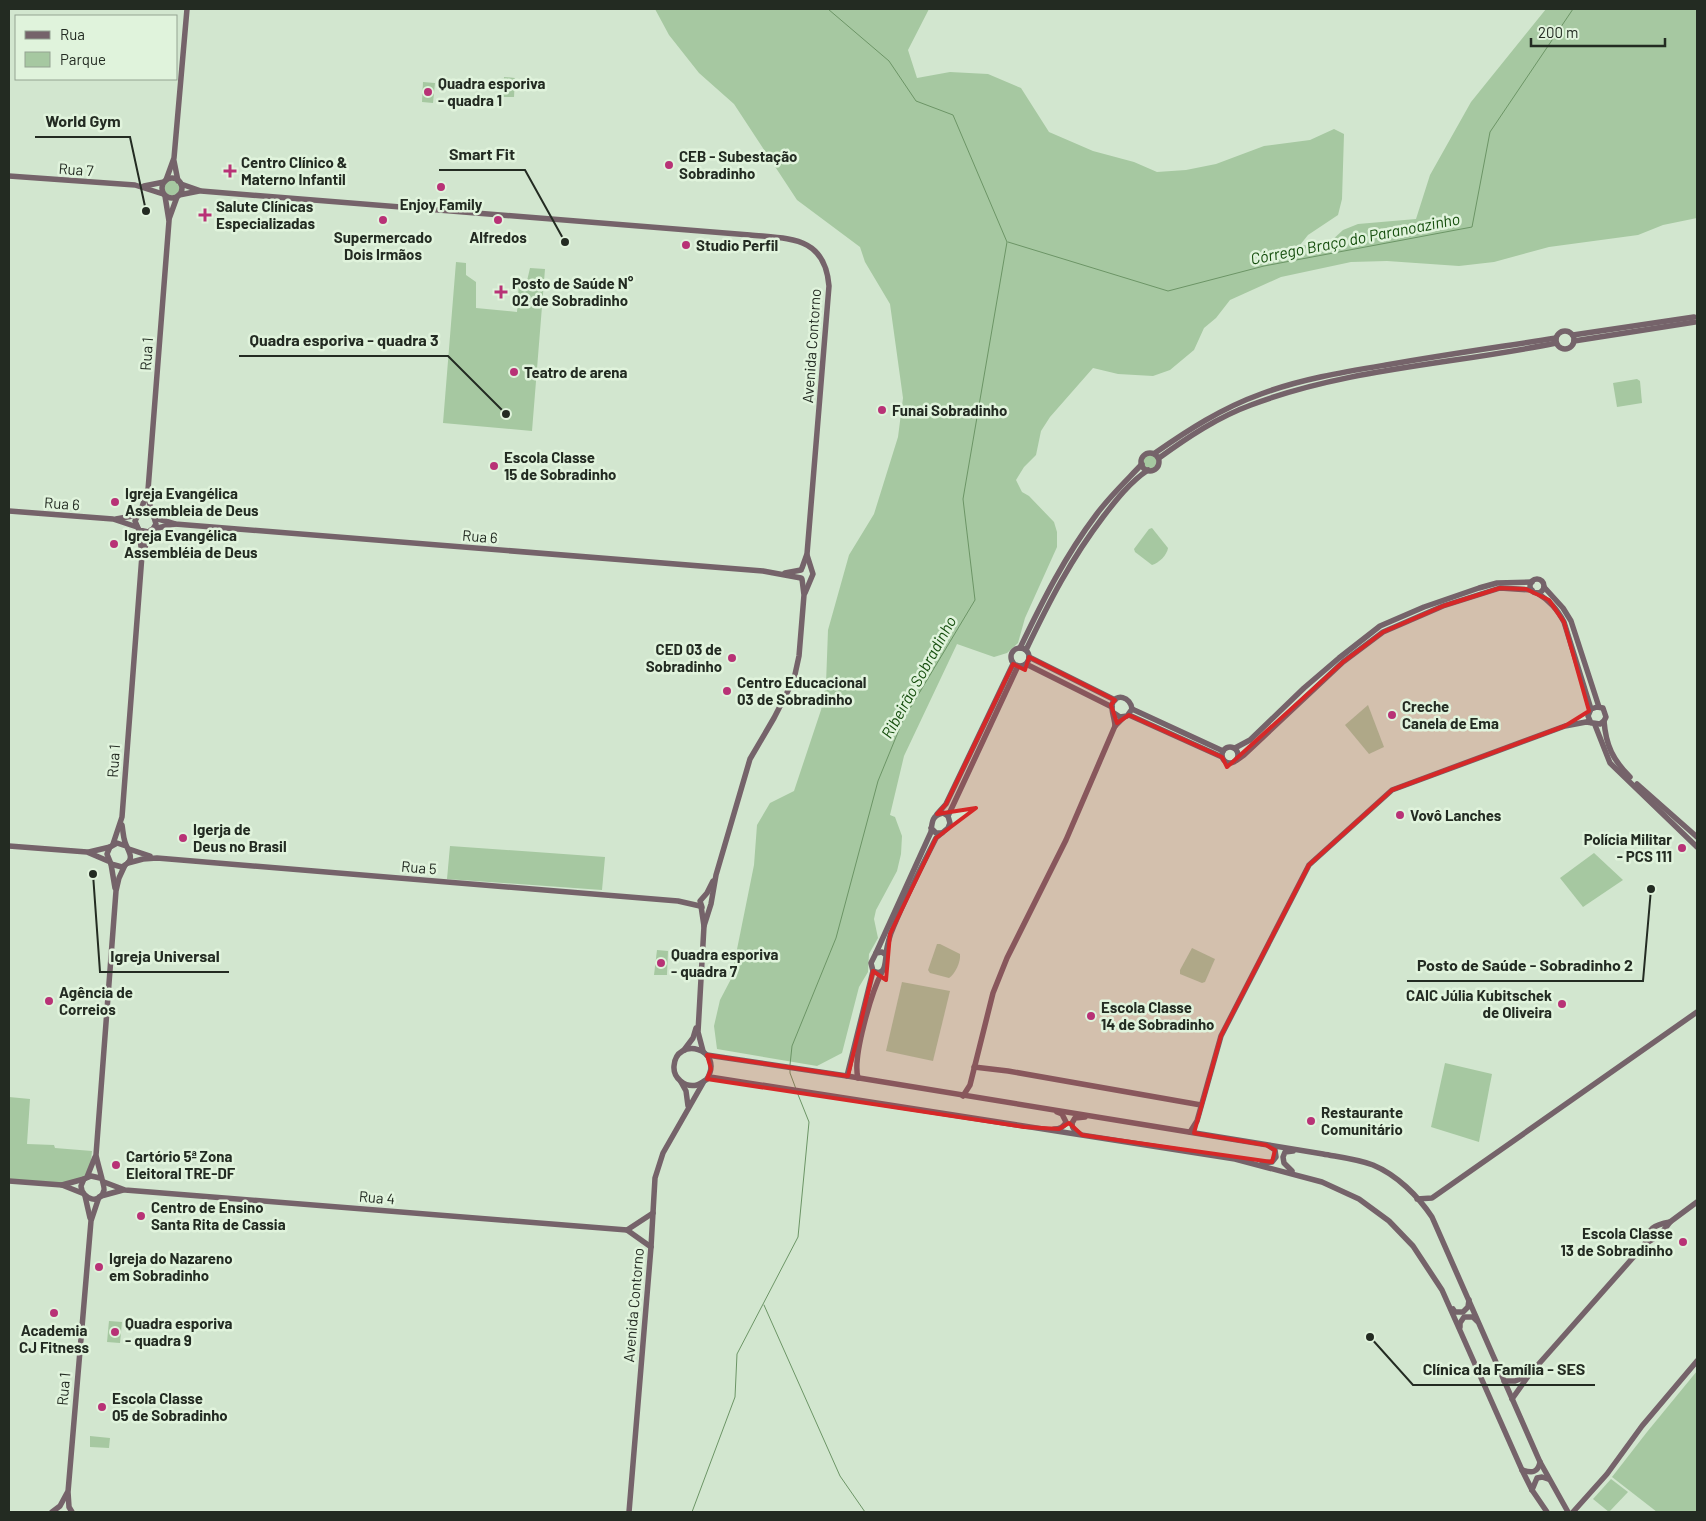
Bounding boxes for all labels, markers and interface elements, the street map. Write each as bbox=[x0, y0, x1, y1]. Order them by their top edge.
legend bbox=[15, 15, 178, 80]
scale bar bbox=[1531, 15, 1665, 47]
text: 200 m bbox=[1538, 23, 1578, 41]
text: Rua bbox=[60, 25, 85, 43]
text: Parque bbox=[60, 50, 106, 68]
place label: Quadra esporiva - quadra 1 bbox=[438, 74, 545, 109]
marker: Quadra esporiva - quadra 1 bbox=[422, 86, 434, 98]
callout: World Gym bbox=[35, 106, 130, 137]
text: World Gym bbox=[45, 111, 121, 130]
callout: Smart Fit bbox=[439, 139, 525, 170]
text: Smart Fit bbox=[449, 144, 515, 163]
place label: CEB - Subestação Sobradinho bbox=[679, 147, 797, 182]
place label: Centro Clínico & Materno Infantil bbox=[241, 153, 347, 188]
street label: Rua 7 bbox=[58, 159, 94, 179]
marker: CEB - Subestação Sobradinho bbox=[663, 159, 675, 171]
marker: Centro Clínico & Materno Infantil bbox=[223, 164, 237, 178]
marker: Enjoy Family bbox=[435, 181, 447, 193]
place label: Enjoy Family bbox=[400, 195, 483, 213]
place label: Salute Clínicas Especializadas bbox=[216, 197, 315, 232]
marker: Salute Clínicas Especializadas bbox=[198, 208, 212, 222]
water label: Córrego Braço do Paranoazinho bbox=[1249, 208, 1461, 268]
marker: Supermercado Dois Irmãos bbox=[377, 214, 389, 226]
marker: Alfredos bbox=[492, 214, 504, 226]
place label: Supermercado Dois Irmãos bbox=[334, 228, 432, 263]
place label: Alfredos bbox=[469, 228, 527, 246]
place label: Studio Perfil bbox=[696, 236, 778, 254]
marker: Studio Perfil bbox=[680, 239, 692, 251]
place label: Posto de Saúde N° 02 de Sobradinho bbox=[512, 274, 634, 309]
marker: Posto de Saúde N° 02 de Sobradinho bbox=[494, 285, 508, 299]
street label: Avenida Contorno bbox=[798, 288, 824, 404]
callout: Quadra esporiva - quadra 3 bbox=[239, 325, 448, 356]
text: Quadra esporiva - quadra 3 bbox=[249, 330, 439, 349]
street label: Rua 1 bbox=[136, 337, 156, 371]
place label: Teatro de arena bbox=[524, 363, 628, 381]
marker: Teatro de arena bbox=[508, 366, 520, 378]
place label: Funai Sobradinho bbox=[892, 401, 1007, 419]
marker: Funai Sobradinho bbox=[876, 404, 888, 416]
place label: Escola Classe 15 de Sobradinho bbox=[504, 448, 616, 483]
marker: Escola Classe 15 de Sobradinho bbox=[488, 460, 500, 472]
place label: Igreja Evangélica Assembleia de Deus bbox=[125, 484, 259, 519]
street label: Rua 6 bbox=[44, 493, 80, 513]
marker: Igreja Evangélica Assembleia de Deus bbox=[109, 496, 121, 508]
street label: Rua 6 bbox=[461, 525, 499, 547]
place label: Igreja Evangélica Assembléia de Deus bbox=[124, 526, 258, 561]
marker: Igreja Evangélica Assembléia de Deus bbox=[108, 538, 120, 550]
water label: Ribeirão Sobradinho bbox=[877, 613, 959, 741]
place label: CED 03 de Sobradinho bbox=[646, 640, 722, 675]
marker: CED 03 de Sobradinho bbox=[726, 652, 738, 664]
place label: Centro Educacional 03 de Sobradinho bbox=[737, 673, 867, 708]
marker: Centro Educacional 03 de Sobradinho bbox=[721, 685, 733, 697]
place label: Creche Canela de Ema bbox=[1402, 697, 1499, 732]
marker: Creche Canela de Ema bbox=[1386, 709, 1398, 721]
street label: Rua 1 bbox=[103, 744, 123, 778]
place label: Vovô Lanches bbox=[1410, 806, 1502, 824]
marker: Vovô Lanches bbox=[1394, 809, 1406, 821]
place label: Igerja de Deus no Brasil bbox=[193, 820, 287, 855]
place label: Polícia Militar - PCS 111 bbox=[1584, 830, 1672, 865]
marker: Igerja de Deus no Brasil bbox=[177, 832, 189, 844]
marker: Polícia Militar - PCS 111 bbox=[1676, 842, 1688, 854]
street label: Rua 5 bbox=[400, 856, 438, 878]
callout: Igreja Universal bbox=[100, 941, 229, 972]
place label: Quadra esporiva - quadra 7 bbox=[671, 945, 778, 980]
text: Igreja Universal bbox=[110, 946, 220, 965]
callout: Posto de Saúde - Sobradinho 2 bbox=[1407, 950, 1643, 981]
text: Posto de Saúde - Sobradinho 2 bbox=[1417, 955, 1633, 974]
marker: Quadra esporiva - quadra 7 bbox=[655, 957, 667, 969]
place label: Agência de Correios bbox=[59, 983, 133, 1018]
place label: CAIC Júlia Kubitschek de Oliveira bbox=[1406, 986, 1552, 1021]
marker: Agência de Correios bbox=[43, 995, 55, 1007]
place label: Escola Classe 14 de Sobradinho bbox=[1101, 998, 1214, 1033]
marker: CAIC Júlia Kubitschek de Oliveira bbox=[1556, 998, 1568, 1010]
marker: Escola Classe 14 de Sobradinho bbox=[1085, 1010, 1097, 1022]
place label: Restaurante Comunitário bbox=[1321, 1103, 1403, 1138]
marker: Restaurante Comunitário bbox=[1305, 1115, 1317, 1127]
place label: Cartório 5ª Zona Eleitoral TRE-DF bbox=[126, 1147, 236, 1182]
marker: Cartório 5ª Zona Eleitoral TRE-DF bbox=[110, 1159, 122, 1171]
street label: Rua 4 bbox=[358, 1186, 396, 1208]
place label: Centro de Ensino Santa Rita de Cassia bbox=[151, 1198, 286, 1233]
marker: Centro de Ensino Santa Rita de Cassia bbox=[135, 1210, 147, 1222]
place label: Escola Classe 13 de Sobradinho bbox=[1561, 1224, 1673, 1259]
marker: Escola Classe 13 de Sobradinho bbox=[1677, 1236, 1689, 1248]
street label: Avenida Contorno bbox=[619, 1247, 647, 1363]
place label: Igreja do Nazareno em Sobradinho bbox=[109, 1249, 233, 1284]
marker: Igreja do Nazareno em Sobradinho bbox=[93, 1261, 105, 1273]
marker: Academia CJ Fitness bbox=[48, 1307, 60, 1319]
place label: Quadra esporiva - quadra 9 bbox=[125, 1314, 232, 1349]
place label: Academia CJ Fitness bbox=[19, 1321, 90, 1356]
marker: Quadra esporiva - quadra 9 bbox=[109, 1326, 121, 1338]
callout: Clínica da Família - SES bbox=[1413, 1354, 1595, 1385]
text: Clínica da Família - SES bbox=[1423, 1359, 1585, 1378]
street label: Rua 1 bbox=[53, 1372, 73, 1406]
place label: Escola Classe 05 de Sobradinho bbox=[112, 1389, 228, 1424]
marker: Escola Classe 05 de Sobradinho bbox=[96, 1401, 108, 1413]

